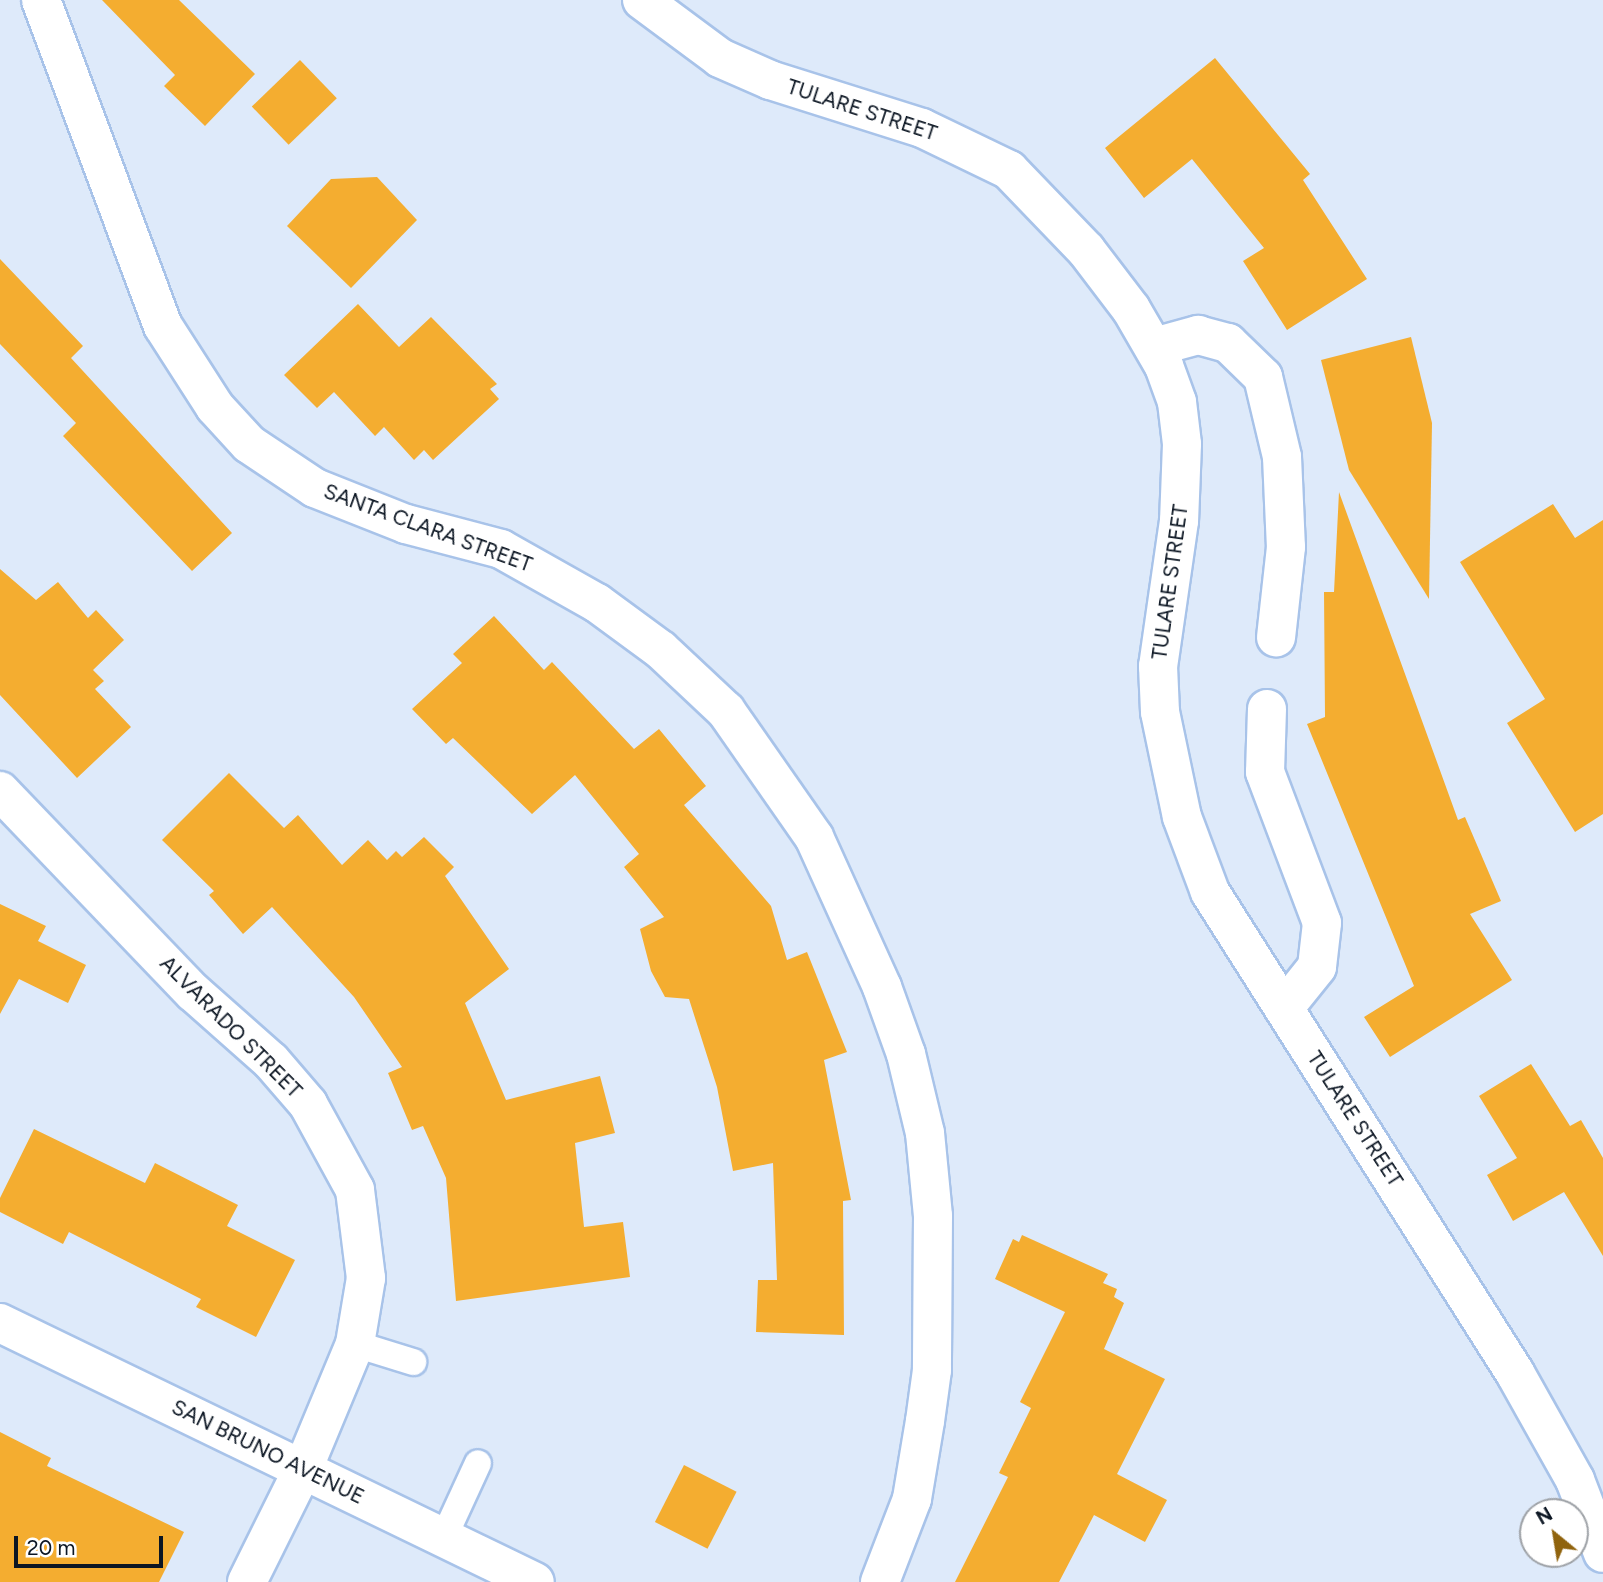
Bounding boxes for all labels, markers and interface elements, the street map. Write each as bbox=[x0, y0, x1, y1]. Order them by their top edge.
street label: TULARE STREET bbox=[784, 74, 940, 146]
street label: SANTA CLARA STREET bbox=[320, 479, 536, 577]
street label: TULARE STREET bbox=[1147, 503, 1193, 661]
street label: ALVARADO STREET bbox=[155, 951, 307, 1103]
street label: TULARE STREET bbox=[1302, 1047, 1408, 1191]
street label: SAN BRUNO AVENUE bbox=[168, 1394, 368, 1510]
north arrow bbox=[1519, 1498, 1589, 1568]
text: N bbox=[1532, 1502, 1556, 1530]
scale bar bbox=[18, 1522, 166, 1566]
text: 20 m bbox=[27, 1535, 75, 1560]

